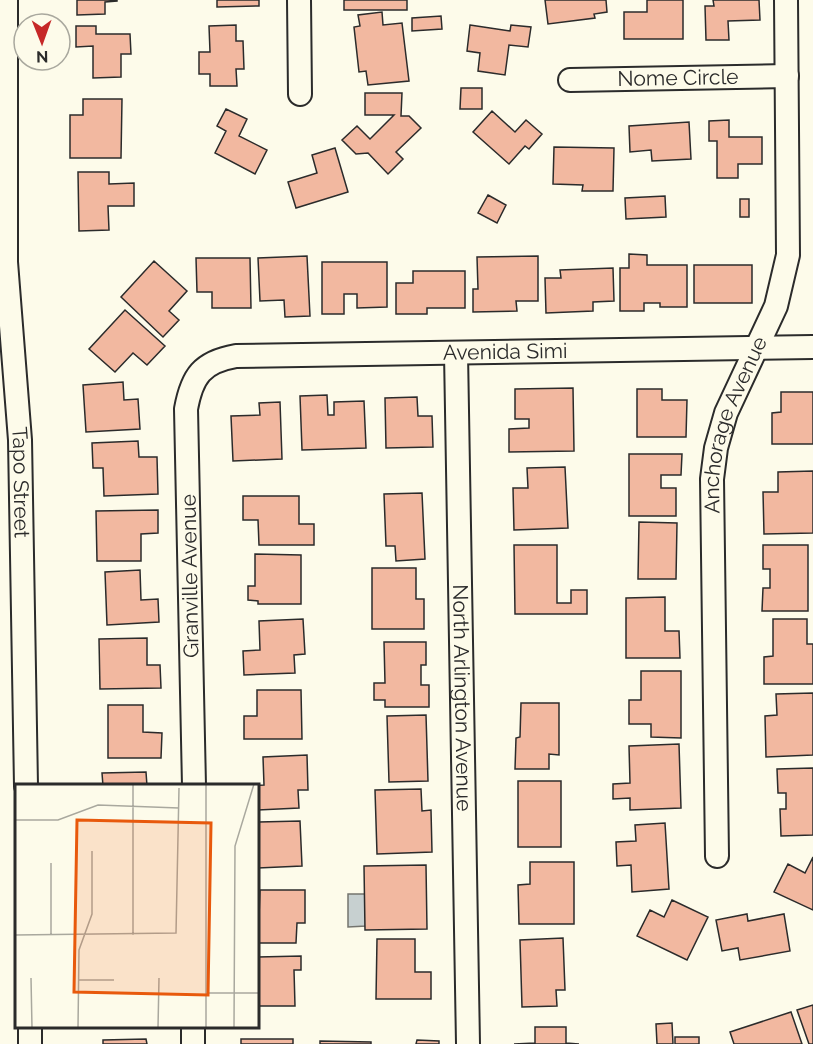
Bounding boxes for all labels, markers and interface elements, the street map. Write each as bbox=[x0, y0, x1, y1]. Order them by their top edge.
north arrow bbox=[12, 12, 72, 72]
text: N bbox=[36, 47, 49, 66]
street label: Nome Circle bbox=[617, 64, 739, 91]
street label: Anchorage Avenue bbox=[699, 332, 772, 514]
street label: Avenida Simi bbox=[443, 338, 568, 365]
street label: Tapo Street bbox=[7, 426, 35, 538]
street label: Granville Avenue bbox=[176, 494, 203, 658]
street label: North Arlington Avenue bbox=[448, 584, 477, 812]
inset map bbox=[15, 784, 260, 1029]

